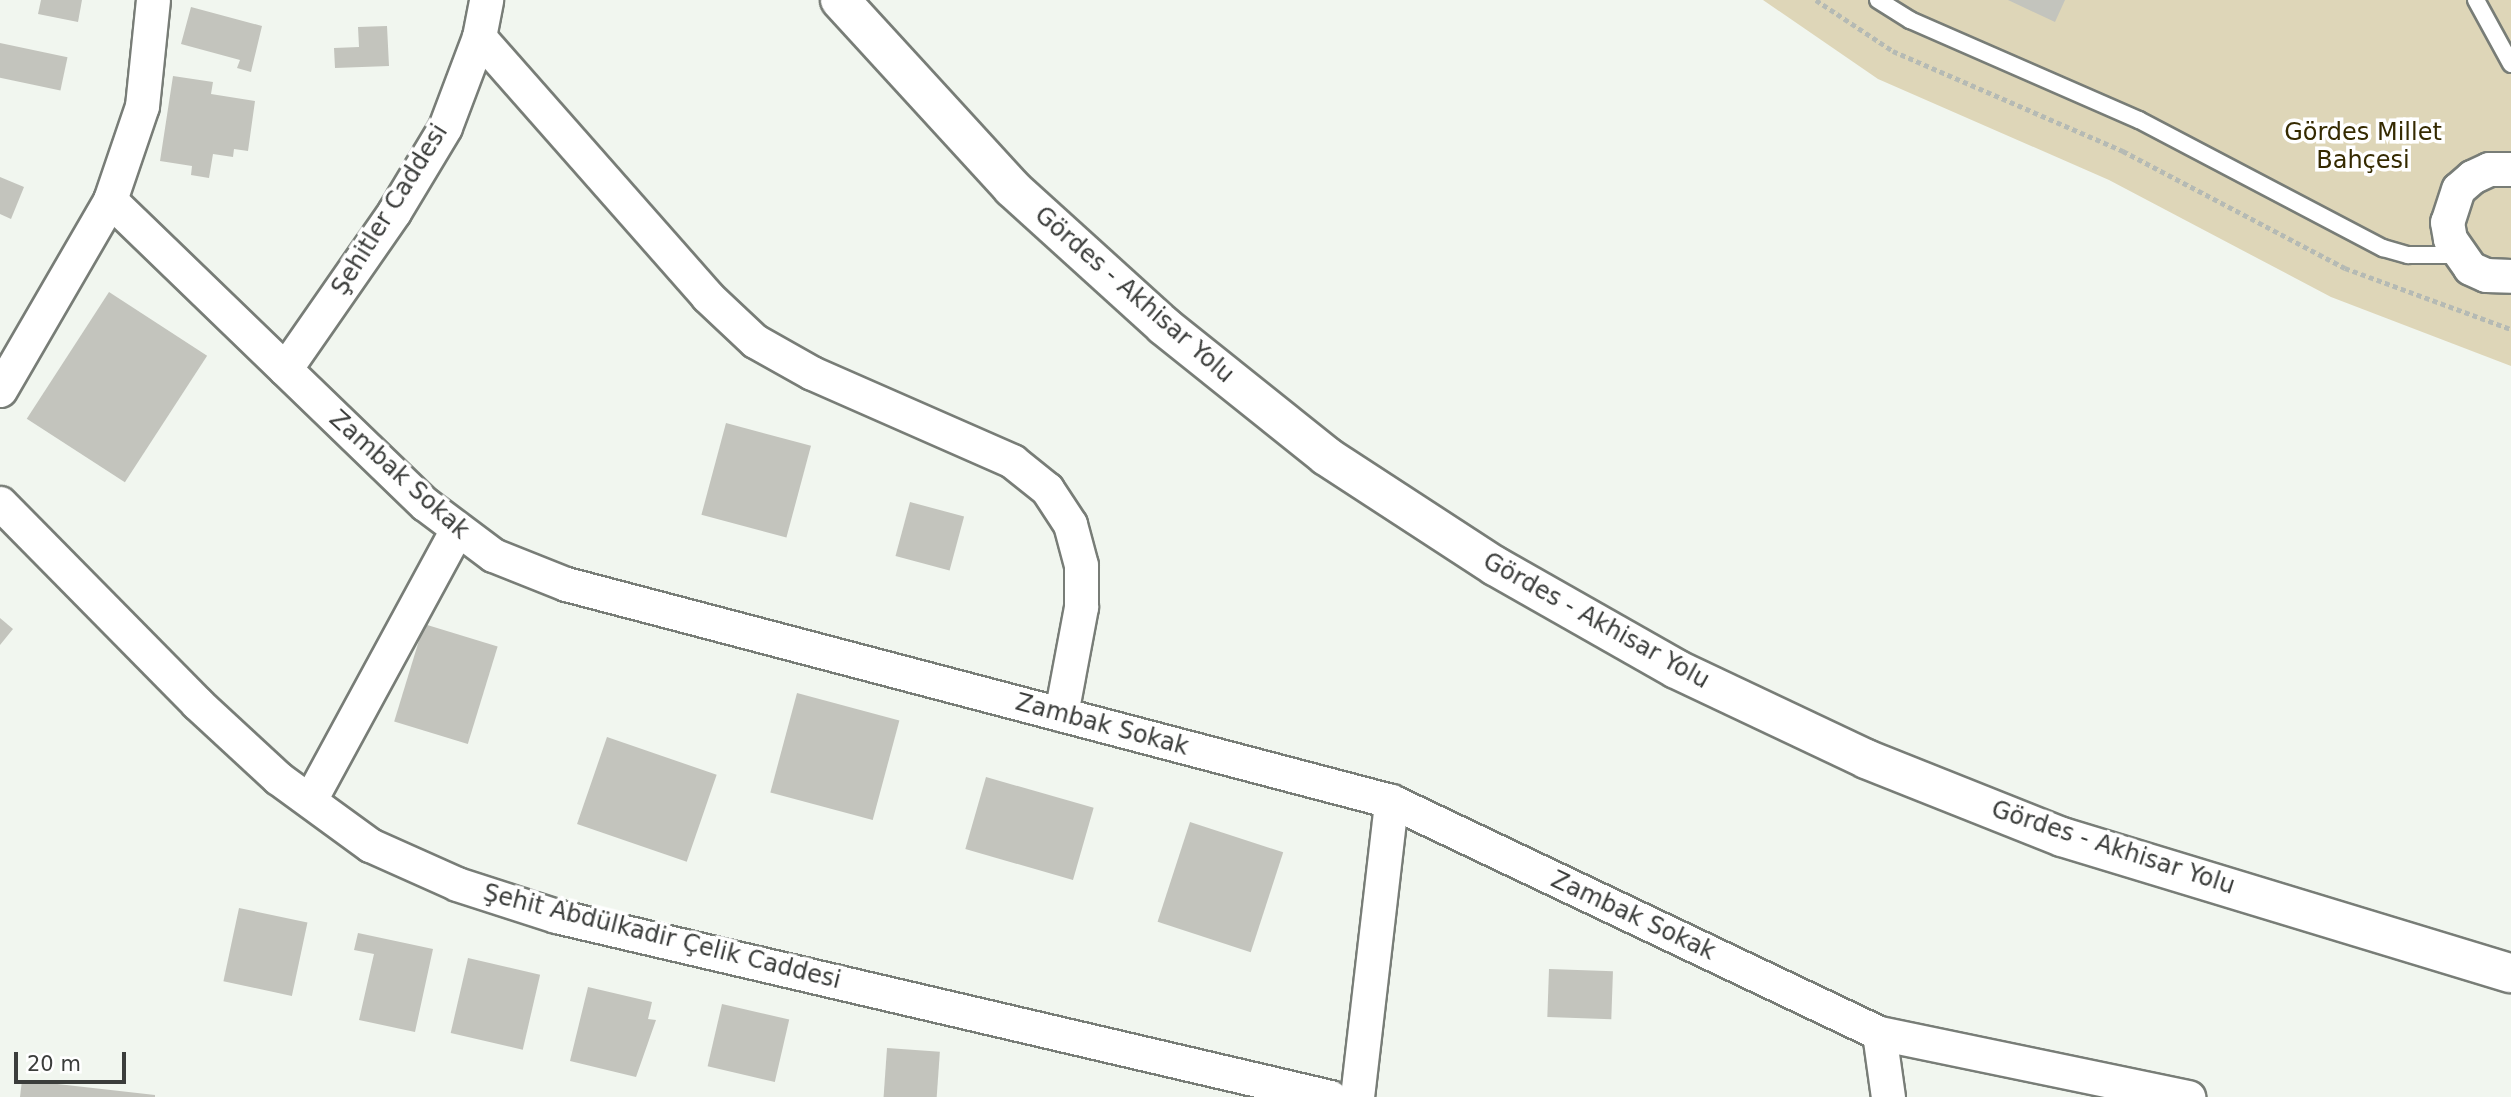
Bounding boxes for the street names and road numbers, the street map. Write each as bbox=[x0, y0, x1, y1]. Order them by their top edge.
street label: Şehitler Caddesi bbox=[326, 119, 454, 301]
street label: Gördes - Akhisar Yolu bbox=[1029, 201, 1239, 389]
street label: Zambak Sokak bbox=[323, 405, 475, 545]
street label: Gördes - Akhisar Yolu bbox=[1478, 547, 1714, 695]
street label: Zambak Sokak bbox=[1012, 688, 1192, 762]
street label: Gördes - Akhisar Yolu bbox=[1988, 795, 2238, 901]
street label: Zambak Sokak bbox=[1546, 865, 1720, 967]
street label: Şehit Abdülkadir Çelik Caddesi bbox=[480, 879, 844, 995]

